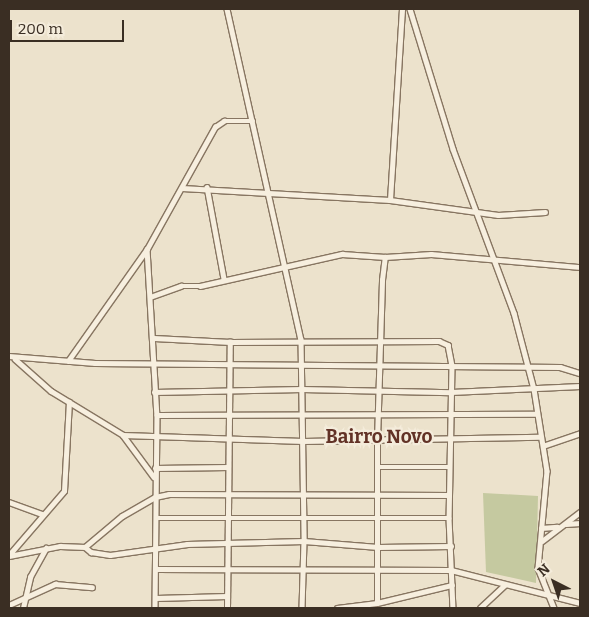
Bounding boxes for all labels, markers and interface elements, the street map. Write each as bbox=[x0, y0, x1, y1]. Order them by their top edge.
scale bar bbox=[12, 10, 126, 42]
text: 200 m bbox=[18, 20, 63, 38]
district label: Bairro Novo bbox=[326, 426, 432, 448]
north arrow bbox=[529, 557, 579, 607]
text: N bbox=[534, 560, 553, 580]

